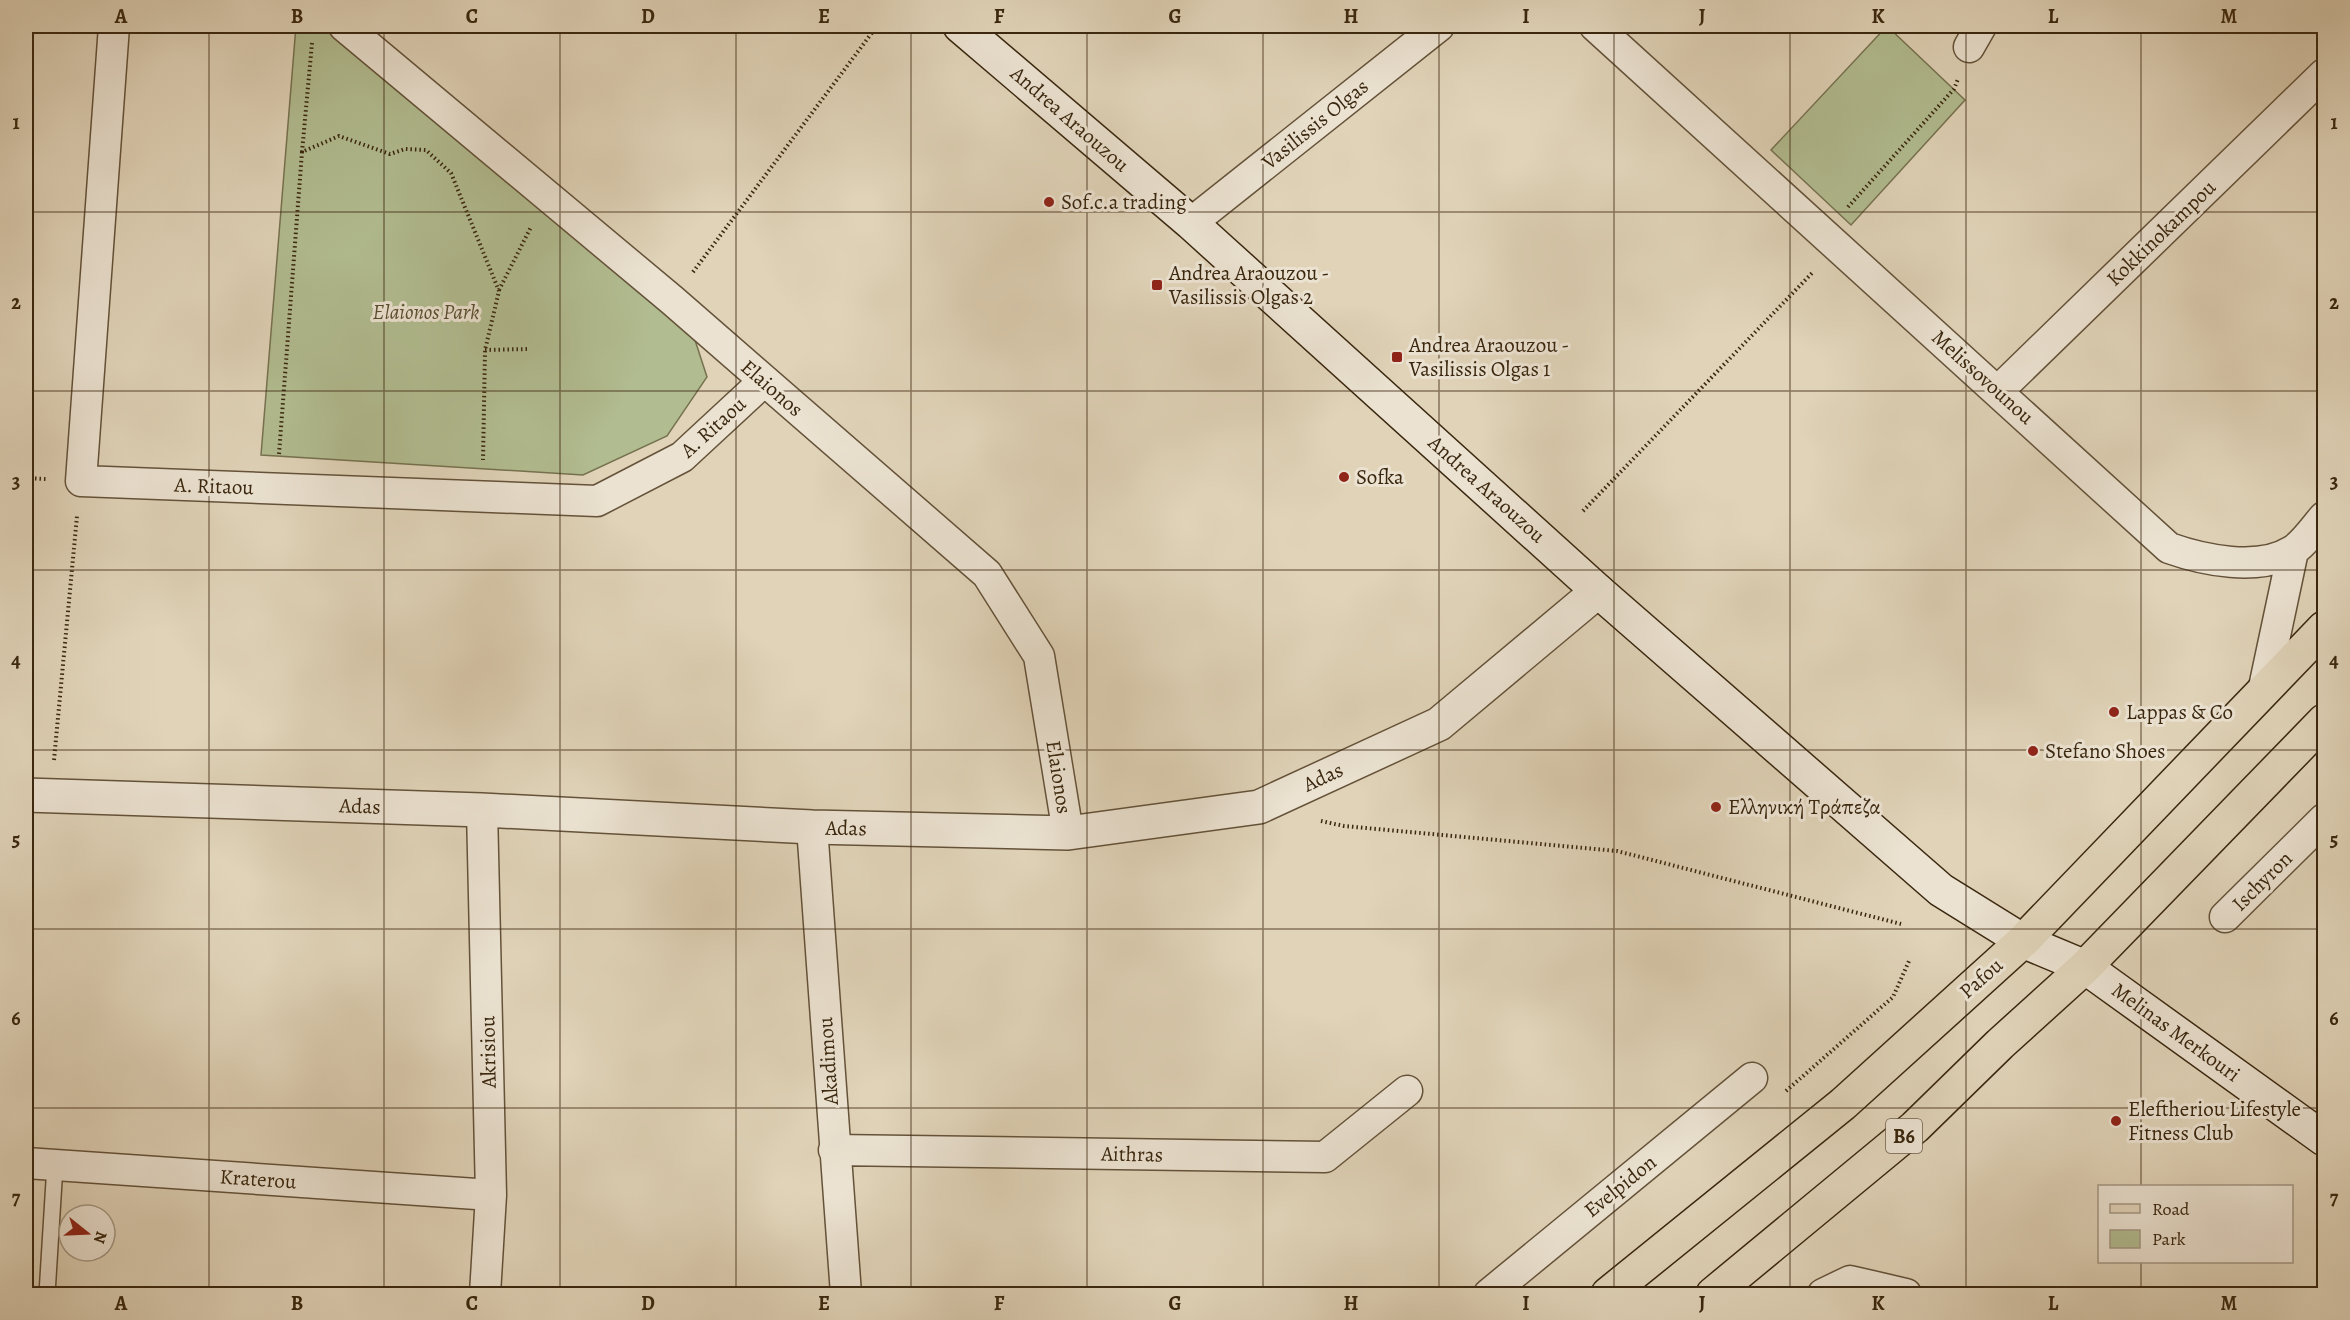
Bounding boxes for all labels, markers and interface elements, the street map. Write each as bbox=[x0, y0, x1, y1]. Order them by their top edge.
text: A bbox=[114, 3, 128, 30]
text: B bbox=[291, 3, 303, 30]
text: C bbox=[466, 3, 478, 30]
text: D bbox=[641, 3, 655, 30]
text: E bbox=[818, 3, 830, 30]
text: F bbox=[994, 3, 1005, 30]
text: G bbox=[1168, 3, 1182, 30]
text: H bbox=[1344, 3, 1359, 30]
text: I bbox=[1522, 3, 1530, 30]
text: J bbox=[1699, 3, 1706, 30]
text: K bbox=[1871, 3, 1885, 30]
text: L bbox=[2048, 3, 2059, 30]
text: M bbox=[2221, 3, 2238, 30]
street label: Andrea Araouzou bbox=[1004, 59, 1136, 179]
street label: Vasilissis Olgas bbox=[1255, 72, 1374, 176]
text: 1 bbox=[12, 109, 20, 136]
text: 1 bbox=[2330, 109, 2338, 136]
street label: Kokkinokampou bbox=[2100, 173, 2222, 292]
place label: Sof.c.a trading bbox=[1061, 188, 1187, 216]
marker: Sof.c.a trading bbox=[1042, 195, 1056, 209]
place label: Andrea Araouzou - Vasilissis Olgas 2 bbox=[1168, 259, 1329, 311]
marker: Andrea Araouzou - Vasilissis Olgas 2 bbox=[1150, 278, 1164, 292]
text: 2 bbox=[11, 289, 21, 316]
text: 2 bbox=[2329, 289, 2339, 316]
park label: Elaionos Park bbox=[373, 298, 479, 326]
street label: Melissovounou bbox=[1926, 323, 2041, 431]
place label: Andrea Araouzou - Vasilissis Olgas 1 bbox=[1408, 331, 1569, 383]
marker: Andrea Araouzou - Vasilissis Olgas 1 bbox=[1390, 350, 1404, 364]
street label: Elaionos bbox=[735, 353, 809, 423]
street label: A. Ritaou bbox=[673, 390, 752, 465]
street label: Andrea Araouzou bbox=[1422, 428, 1552, 550]
place label: Sofka bbox=[1356, 463, 1404, 491]
text: 3 bbox=[12, 468, 20, 495]
text: 3 bbox=[2330, 468, 2338, 495]
marker: Sofka bbox=[1337, 470, 1351, 484]
street label: A. Ritaou bbox=[173, 471, 255, 501]
text: 4 bbox=[11, 647, 21, 674]
text: 4 bbox=[2329, 647, 2339, 674]
place label: Lappas & Co bbox=[2126, 698, 2233, 726]
marker: Lappas & Co bbox=[2107, 705, 2121, 719]
place label: Stefano Shoes bbox=[2045, 737, 2166, 765]
street label: Elaionos bbox=[1039, 738, 1079, 816]
marker: Stefano Shoes bbox=[2026, 744, 2040, 758]
street label: Adas bbox=[1297, 756, 1348, 799]
street label: Adas bbox=[338, 791, 381, 821]
place label: Ελληνική Τράπεζα bbox=[1728, 793, 1881, 821]
marker: Ελληνική Τράπεζα bbox=[1709, 800, 1723, 814]
street label: Adas bbox=[824, 814, 867, 842]
text: 5 bbox=[12, 826, 20, 853]
text: 5 bbox=[2330, 826, 2338, 853]
street label: Ischyron bbox=[2226, 845, 2298, 917]
street label: Pafou bbox=[1953, 951, 2009, 1005]
street label: Melinas Merkouri bbox=[2106, 976, 2246, 1088]
text: 6 bbox=[11, 1005, 21, 1032]
text: 6 bbox=[2329, 1005, 2339, 1032]
street label: Akrisiou bbox=[473, 1015, 503, 1089]
street label: Akadimou bbox=[811, 1015, 845, 1107]
place label: Eleftheriou Lifestyle Fitness Club bbox=[2128, 1095, 2301, 1147]
marker: Eleftheriou Lifestyle Fitness Club bbox=[2109, 1114, 2123, 1128]
road number: B6 bbox=[1886, 1119, 1922, 1153]
street label: Aithras bbox=[1100, 1139, 1163, 1169]
street label: Evelpidon bbox=[1578, 1148, 1662, 1224]
street label: Kraterou bbox=[219, 1162, 298, 1196]
text: 7 bbox=[12, 1184, 21, 1211]
text: 7 bbox=[2330, 1184, 2339, 1211]
legend bbox=[2098, 1185, 2293, 1263]
text: Road bbox=[2152, 1197, 2190, 1221]
north arrow bbox=[57, 1203, 117, 1263]
text: Park bbox=[2152, 1227, 2186, 1251]
text: N bbox=[88, 1228, 113, 1247]
text: A bbox=[114, 1290, 128, 1317]
text: B bbox=[291, 1290, 303, 1317]
text: C bbox=[466, 1290, 478, 1317]
text: D bbox=[641, 1290, 655, 1317]
text: E bbox=[818, 1290, 830, 1317]
text: F bbox=[994, 1290, 1005, 1317]
text: G bbox=[1168, 1290, 1182, 1317]
text: H bbox=[1344, 1290, 1359, 1317]
text: I bbox=[1522, 1290, 1530, 1317]
text: J bbox=[1699, 1290, 1706, 1317]
text: K bbox=[1871, 1290, 1885, 1317]
text: L bbox=[2048, 1290, 2059, 1317]
text: M bbox=[2221, 1290, 2238, 1317]

